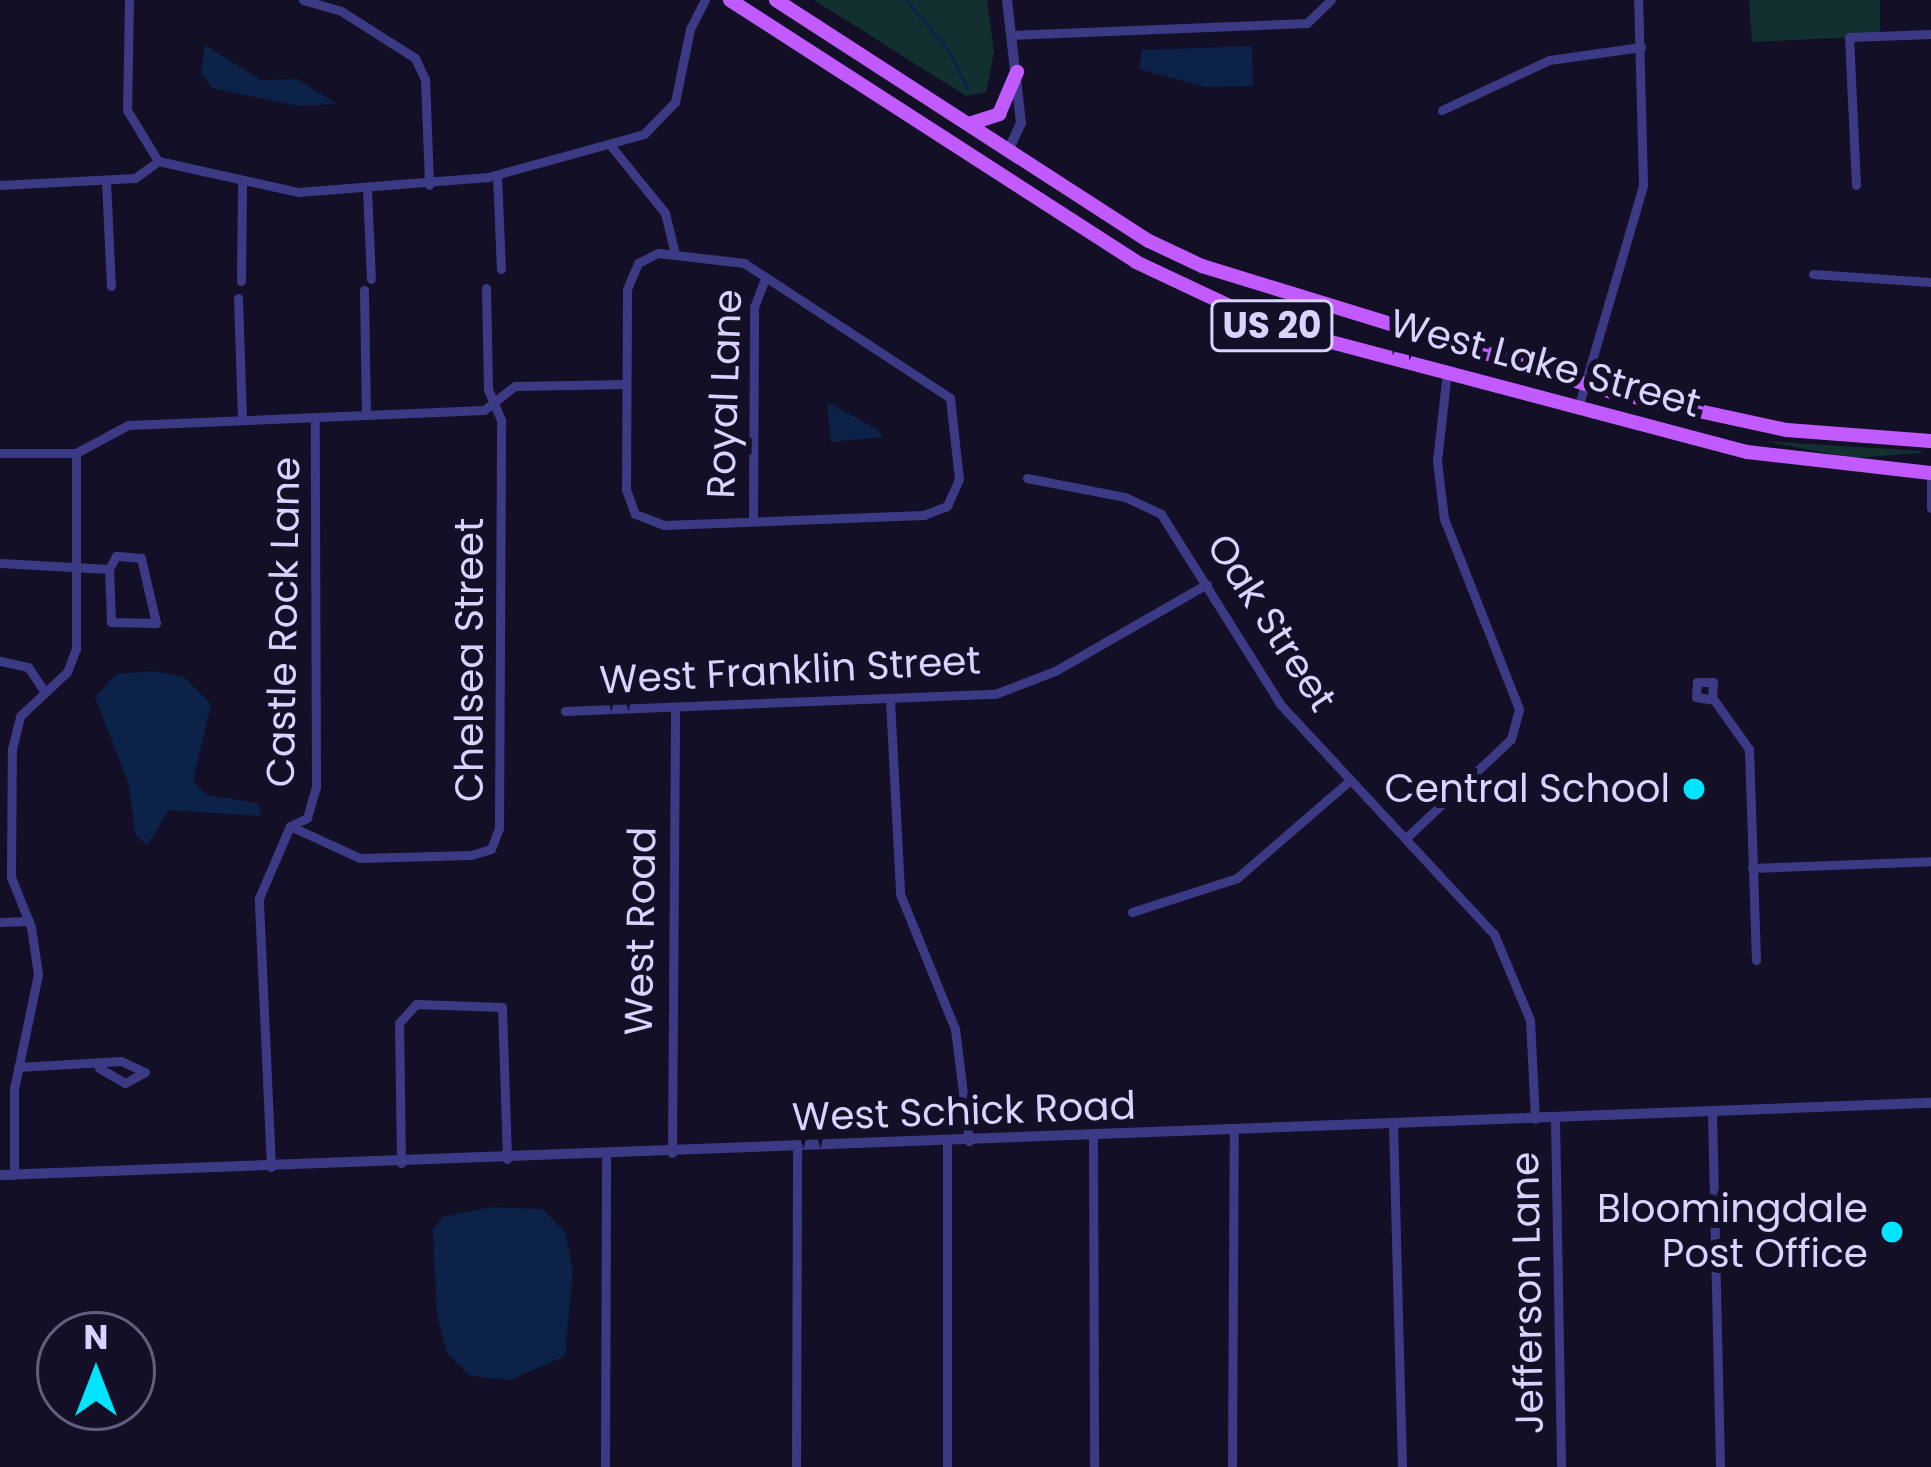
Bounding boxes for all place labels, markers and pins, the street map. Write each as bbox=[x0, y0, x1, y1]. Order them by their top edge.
place label: Central School bbox=[1385, 766, 1670, 812]
marker: Central School bbox=[1681, 776, 1707, 802]
place label: Bloomingdale Post Office bbox=[1597, 1187, 1868, 1278]
marker: Bloomingdale Post Office bbox=[1879, 1219, 1905, 1245]

